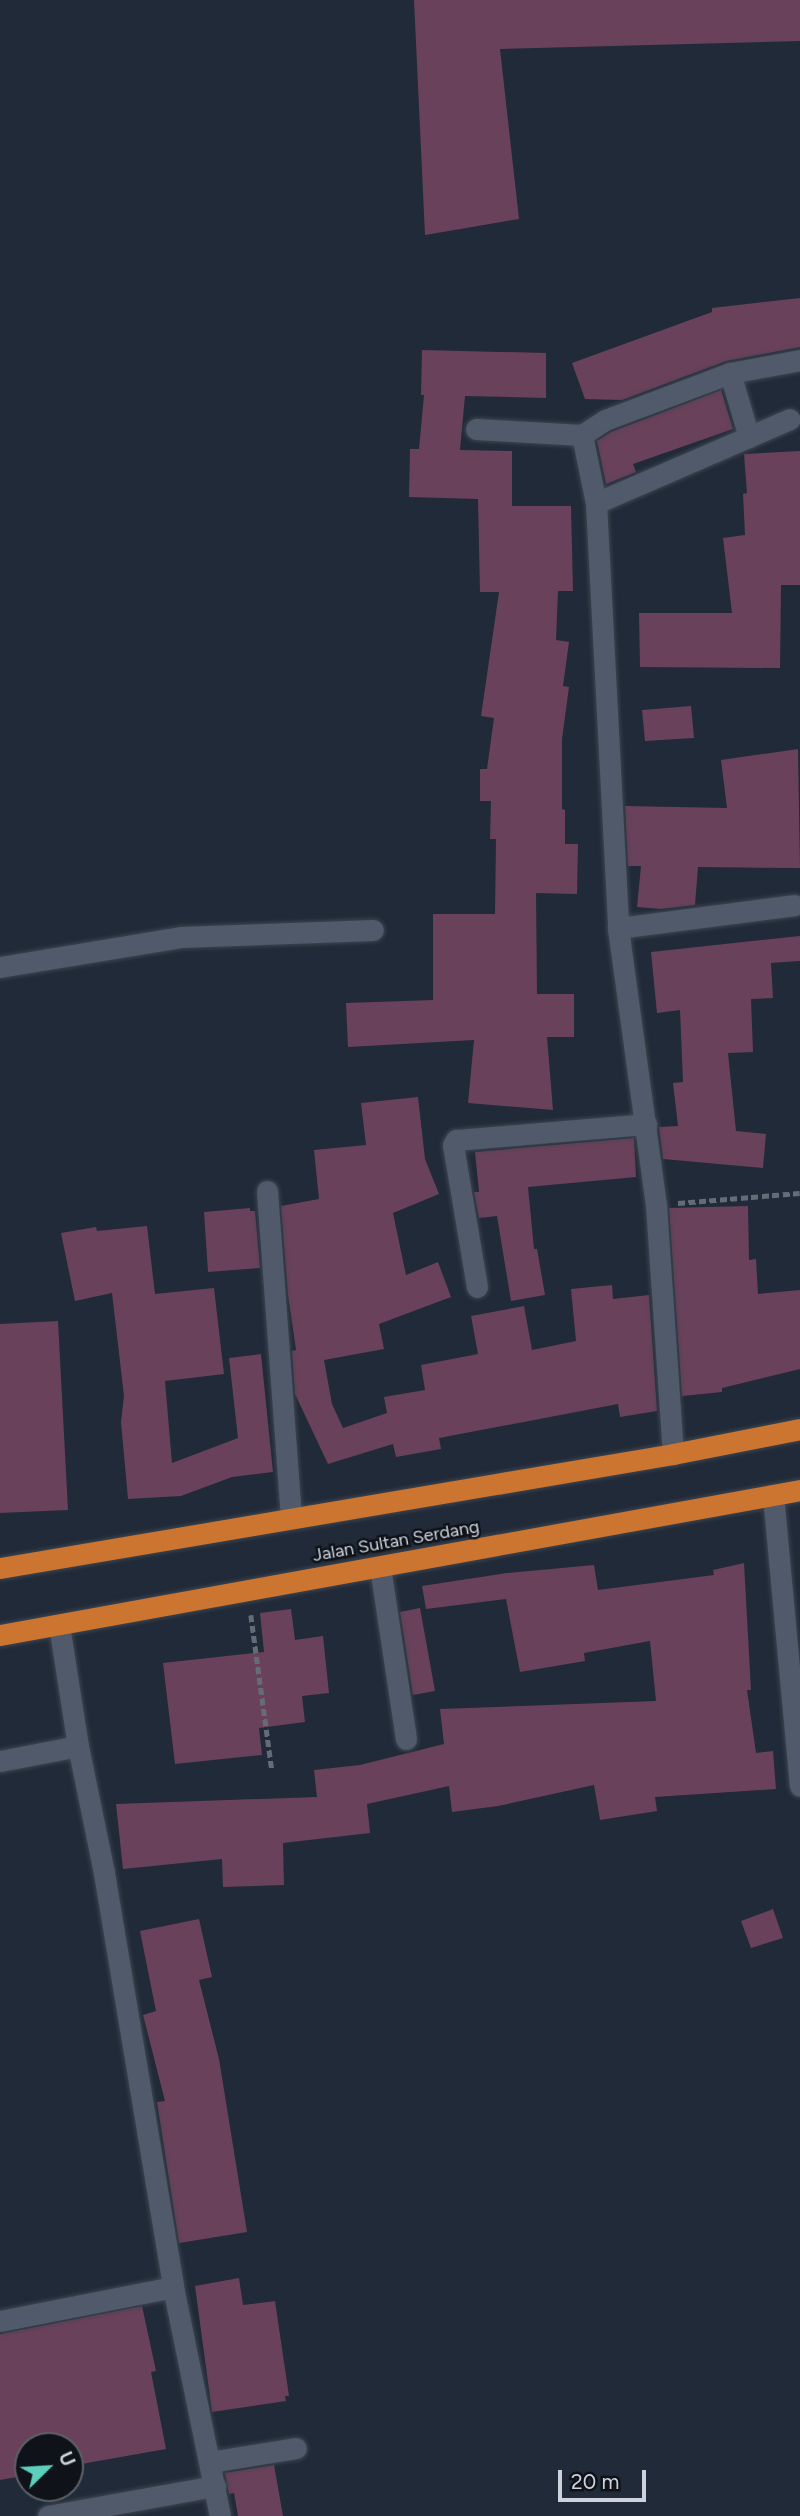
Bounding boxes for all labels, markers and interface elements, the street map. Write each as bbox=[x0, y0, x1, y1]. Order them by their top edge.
street label: Jalan Sultan Serdang bbox=[311, 1516, 481, 1566]
north arrow bbox=[14, 2432, 84, 2502]
text: U bbox=[54, 2448, 80, 2470]
scale bar bbox=[562, 2456, 650, 2500]
text: 20 m bbox=[571, 2469, 619, 2494]

